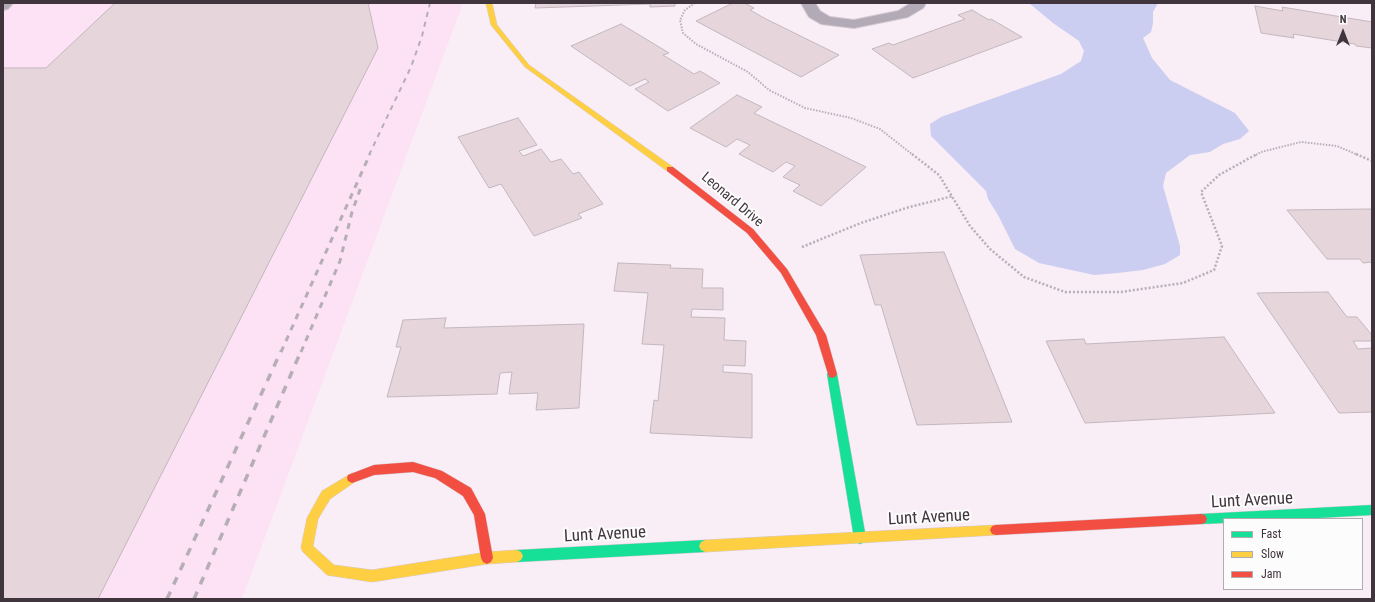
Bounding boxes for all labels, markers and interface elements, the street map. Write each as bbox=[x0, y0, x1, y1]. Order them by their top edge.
north arrow bbox=[1323, 12, 1363, 52]
text: N bbox=[1340, 13, 1346, 26]
street label: Leonard Drive bbox=[698, 169, 766, 231]
street label: Lunt Avenue bbox=[1210, 489, 1294, 513]
street label: Lunt Avenue bbox=[887, 506, 971, 530]
legend bbox=[1223, 518, 1363, 590]
street label: Lunt Avenue bbox=[563, 523, 647, 547]
text: Fast bbox=[1261, 527, 1281, 541]
text: Slow bbox=[1261, 547, 1284, 561]
text: Jam bbox=[1261, 567, 1282, 581]

